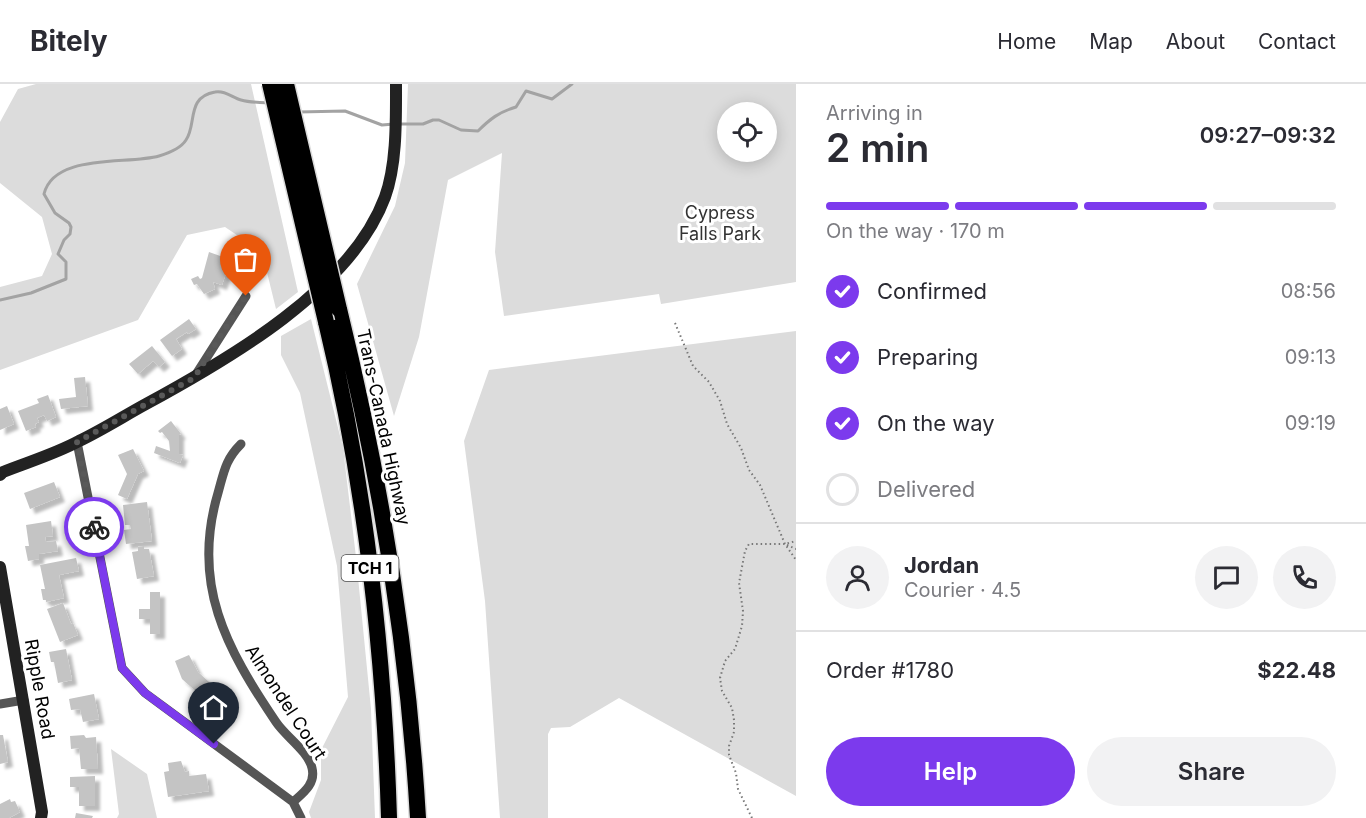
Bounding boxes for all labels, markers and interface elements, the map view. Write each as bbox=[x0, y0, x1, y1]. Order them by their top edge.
text: Bitely bbox=[30, 24, 108, 58]
text: Home bbox=[997, 29, 1056, 54]
text: Map bbox=[1089, 29, 1133, 54]
text: About bbox=[1166, 29, 1225, 54]
text: Contact bbox=[1258, 29, 1336, 54]
text: Arriving in bbox=[826, 101, 923, 125]
map controls bbox=[717, 102, 777, 162]
button: locate bbox=[717, 102, 777, 162]
text: 09:27–09:32 bbox=[1200, 122, 1336, 148]
text: 2 min bbox=[826, 124, 929, 171]
park label: Cypress Falls Park bbox=[679, 202, 761, 244]
text: On the way · 170 m bbox=[826, 219, 1005, 243]
pin bbox=[220, 234, 271, 296]
icon: bag bbox=[229, 243, 262, 276]
icon: check bbox=[826, 275, 859, 308]
text: Confirmed bbox=[877, 278, 987, 304]
text: 08:56 bbox=[1281, 279, 1336, 303]
street label: Trans-Canada Highway bbox=[353, 327, 415, 527]
icon: check bbox=[826, 341, 859, 374]
text: Preparing bbox=[877, 344, 978, 370]
text: 09:13 bbox=[1285, 345, 1336, 369]
icon: check bbox=[826, 407, 859, 440]
text: On the way bbox=[877, 410, 995, 436]
text: 09:19 bbox=[1285, 411, 1336, 435]
text: Delivered bbox=[877, 476, 975, 502]
courier bbox=[64, 497, 124, 557]
icon: bike bbox=[78, 511, 111, 544]
button: person bbox=[826, 546, 889, 609]
button: chat bbox=[1195, 546, 1258, 609]
button: phone bbox=[1273, 546, 1336, 609]
text: Jordan bbox=[904, 552, 979, 578]
road number: TCH 1 bbox=[342, 555, 398, 581]
text: Courier · 4.5 bbox=[904, 578, 1021, 602]
street label: Ripple Road bbox=[21, 637, 59, 741]
street label: Almondel Court bbox=[241, 641, 331, 763]
text: Order #1780 bbox=[826, 657, 954, 683]
text: $22.48 bbox=[1257, 657, 1336, 683]
pin bbox=[188, 682, 239, 744]
icon: home bbox=[197, 691, 230, 724]
button: Help bbox=[826, 737, 1075, 806]
button: Share bbox=[1087, 737, 1336, 806]

